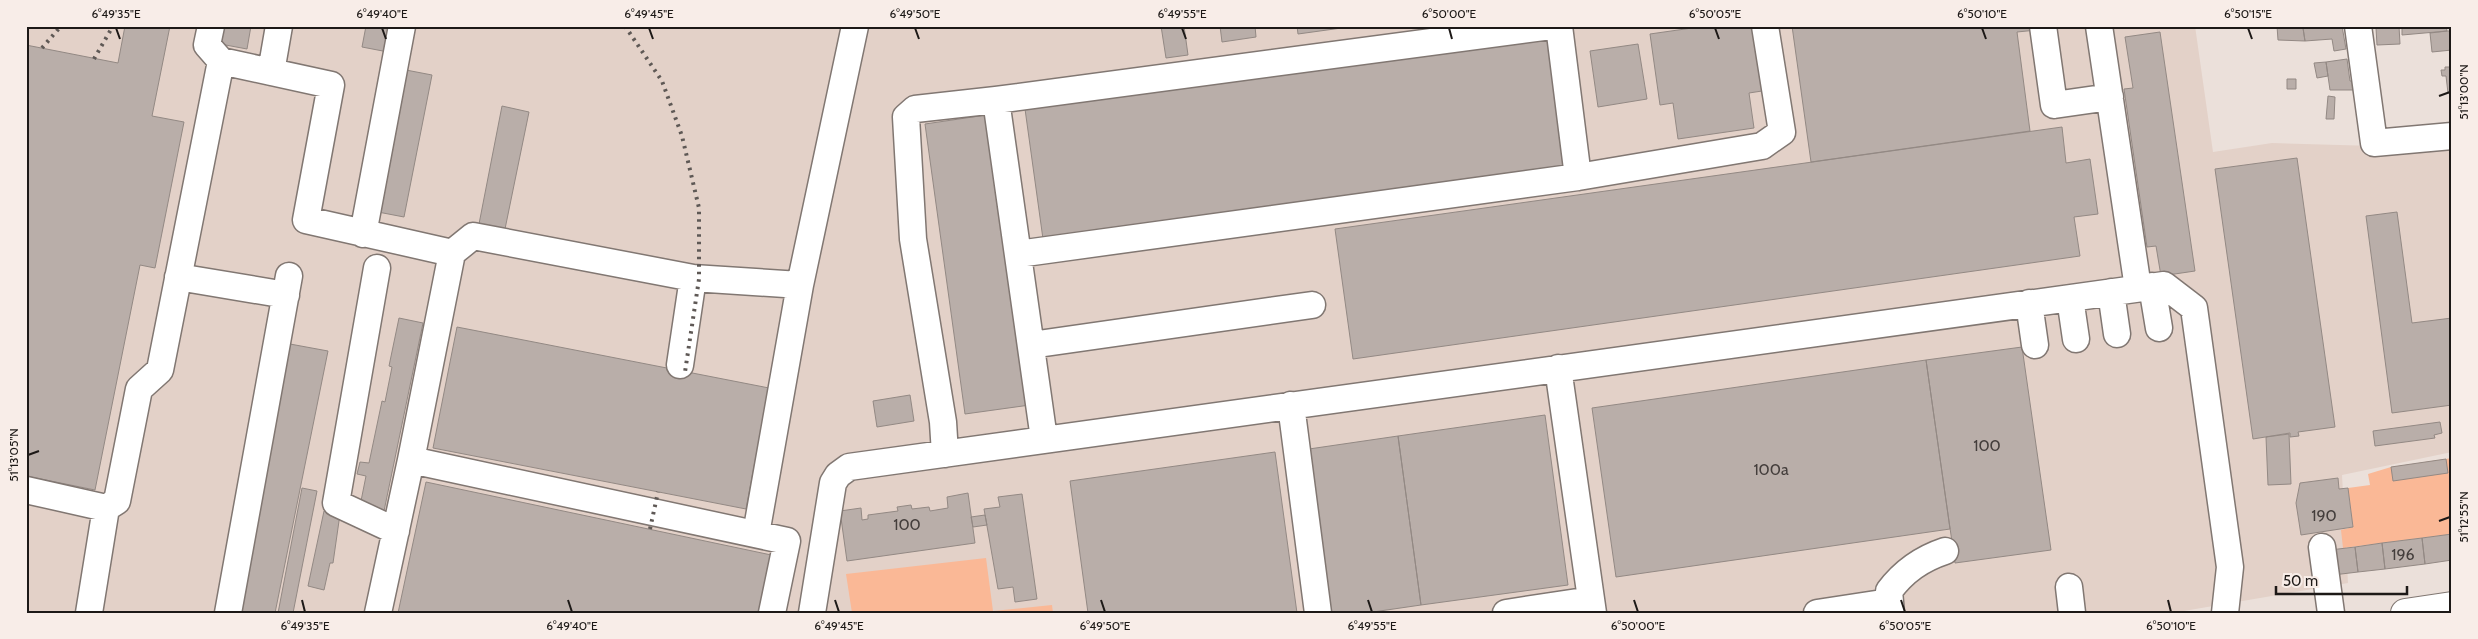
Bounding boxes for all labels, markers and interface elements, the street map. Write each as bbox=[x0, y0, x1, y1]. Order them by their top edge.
text: 6°49'35"E bbox=[91, 6, 141, 21]
text: 6°49'40"E bbox=[356, 6, 408, 21]
text: 6°49'45"E bbox=[624, 6, 674, 21]
text: 6°49'50"E bbox=[889, 6, 941, 21]
text: 6°49'55"E bbox=[1157, 6, 1207, 21]
text: 6°50'00"E bbox=[1422, 6, 1477, 21]
text: 6°50'05"E bbox=[1689, 6, 1742, 21]
text: 6°50'10"E bbox=[1957, 6, 2007, 21]
text: 6°50'15"E bbox=[2224, 6, 2272, 21]
text: 51°13'00"N bbox=[2456, 64, 2471, 120]
text: 51°13'05"N bbox=[6, 428, 21, 482]
house number: 100 bbox=[1973, 436, 2001, 455]
house number: 100a bbox=[1753, 460, 1789, 479]
text: 51°12'55"N bbox=[2456, 491, 2471, 543]
house number: 190 bbox=[2311, 506, 2337, 525]
house number: 100 bbox=[893, 515, 921, 534]
house number: 196 bbox=[2391, 545, 2415, 564]
scale bar bbox=[2276, 564, 2407, 596]
text: 50 m bbox=[2283, 572, 2318, 590]
text: 6°49'35"E bbox=[280, 618, 330, 633]
text: 6°49'40"E bbox=[546, 618, 598, 633]
text: 6°49'45"E bbox=[814, 618, 864, 633]
text: 6°49'50"E bbox=[1079, 618, 1131, 633]
text: 6°49'55"E bbox=[1347, 618, 1397, 633]
text: 6°50'00"E bbox=[1611, 618, 1666, 633]
text: 6°50'05"E bbox=[1879, 618, 1932, 633]
text: 6°50'10"E bbox=[2146, 618, 2196, 633]

